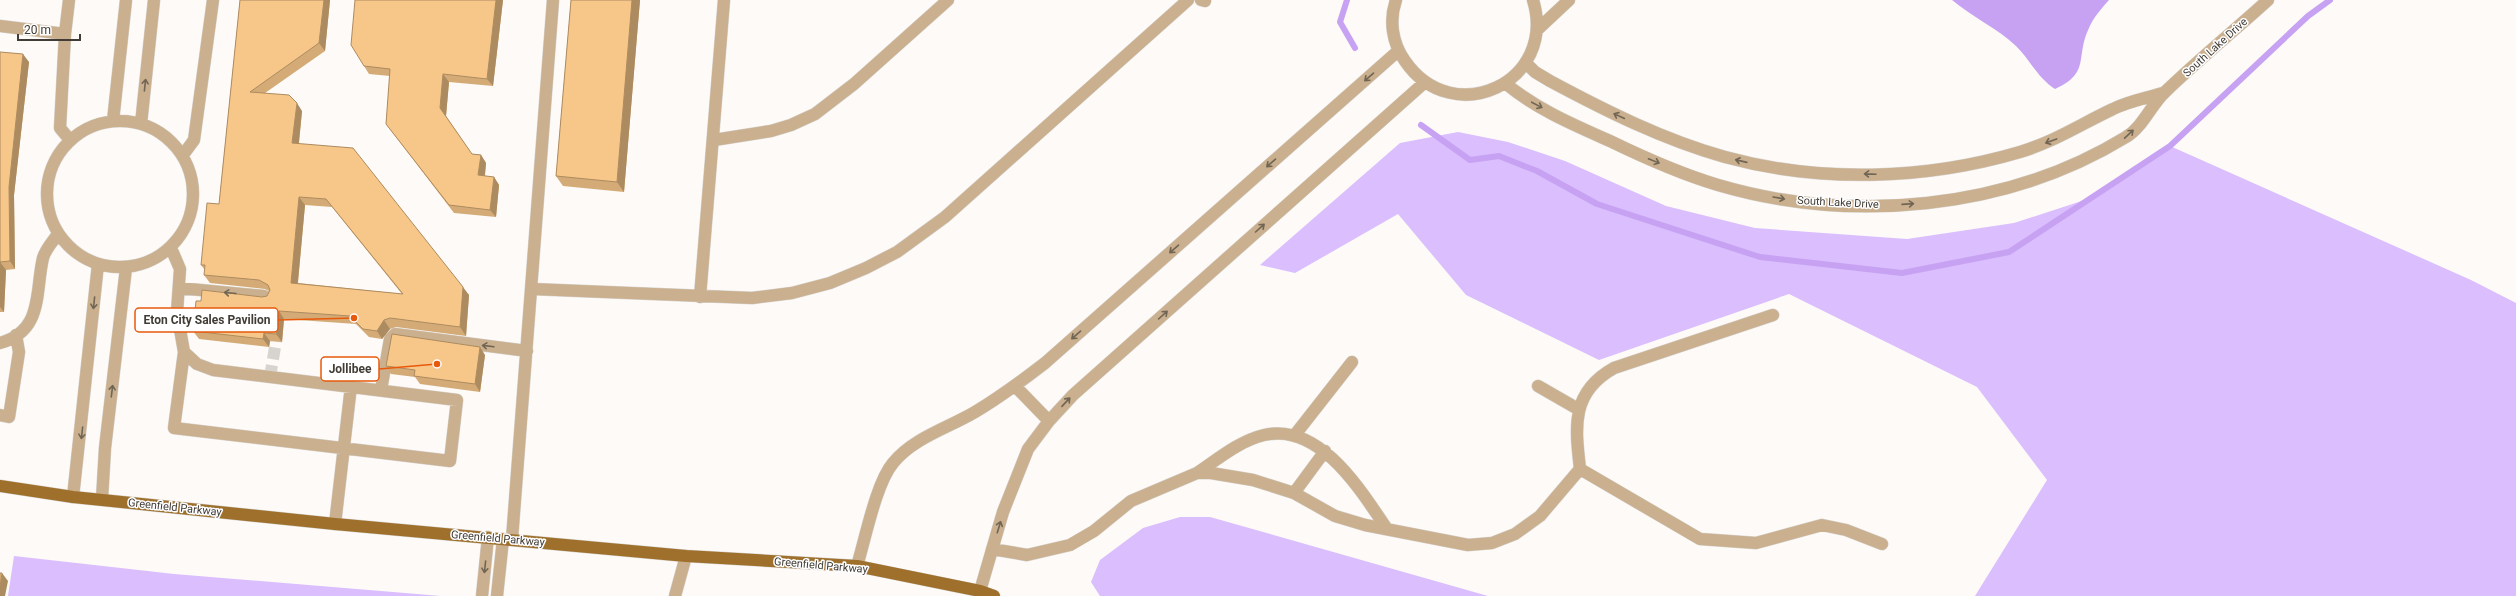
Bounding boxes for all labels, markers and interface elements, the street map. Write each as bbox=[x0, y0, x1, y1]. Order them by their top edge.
street label: South Lake Drive bbox=[2181, 15, 2250, 80]
scale bar bbox=[18, 16, 80, 42]
text: 20 m bbox=[24, 23, 51, 37]
one-way arrow bbox=[1364, 73, 1374, 82]
one-way arrow bbox=[142, 79, 149, 92]
one-way arrow bbox=[1531, 102, 1543, 110]
one-way arrow bbox=[1613, 112, 1625, 119]
one-way arrow bbox=[2124, 129, 2134, 138]
one-way arrow bbox=[2046, 137, 2058, 145]
one-way arrow bbox=[1735, 156, 1748, 164]
one-way arrow bbox=[1648, 158, 1660, 166]
one-way arrow bbox=[1266, 159, 1277, 168]
one-way arrow bbox=[1864, 170, 1877, 178]
one-way arrow bbox=[1772, 194, 1785, 202]
street label: South Lake Drive bbox=[1797, 194, 1879, 211]
one-way arrow bbox=[1901, 200, 1914, 207]
one-way arrow bbox=[1255, 224, 1265, 233]
one-way arrow bbox=[1169, 245, 1179, 254]
one-way arrow bbox=[224, 289, 237, 296]
one-way arrow bbox=[90, 296, 98, 309]
callout: Eton City Sales Pavilion bbox=[135, 308, 278, 332]
one-way arrow bbox=[1158, 310, 1168, 319]
text: Eton City Sales Pavilion bbox=[144, 313, 271, 327]
one-way arrow bbox=[1071, 331, 1082, 340]
one-way arrow bbox=[482, 342, 495, 350]
callout: Jollibee bbox=[321, 357, 379, 381]
text: Jollibee bbox=[329, 362, 372, 376]
one-way arrow bbox=[108, 385, 116, 398]
one-way arrow bbox=[1061, 397, 1071, 407]
one-way arrow bbox=[78, 426, 85, 439]
street label: Greenfield Parkway bbox=[128, 496, 223, 519]
one-way arrow bbox=[996, 520, 1003, 533]
street label: Greenfield Parkway bbox=[451, 528, 546, 549]
street label: Greenfield Parkway bbox=[774, 555, 869, 576]
one-way arrow bbox=[481, 560, 488, 573]

